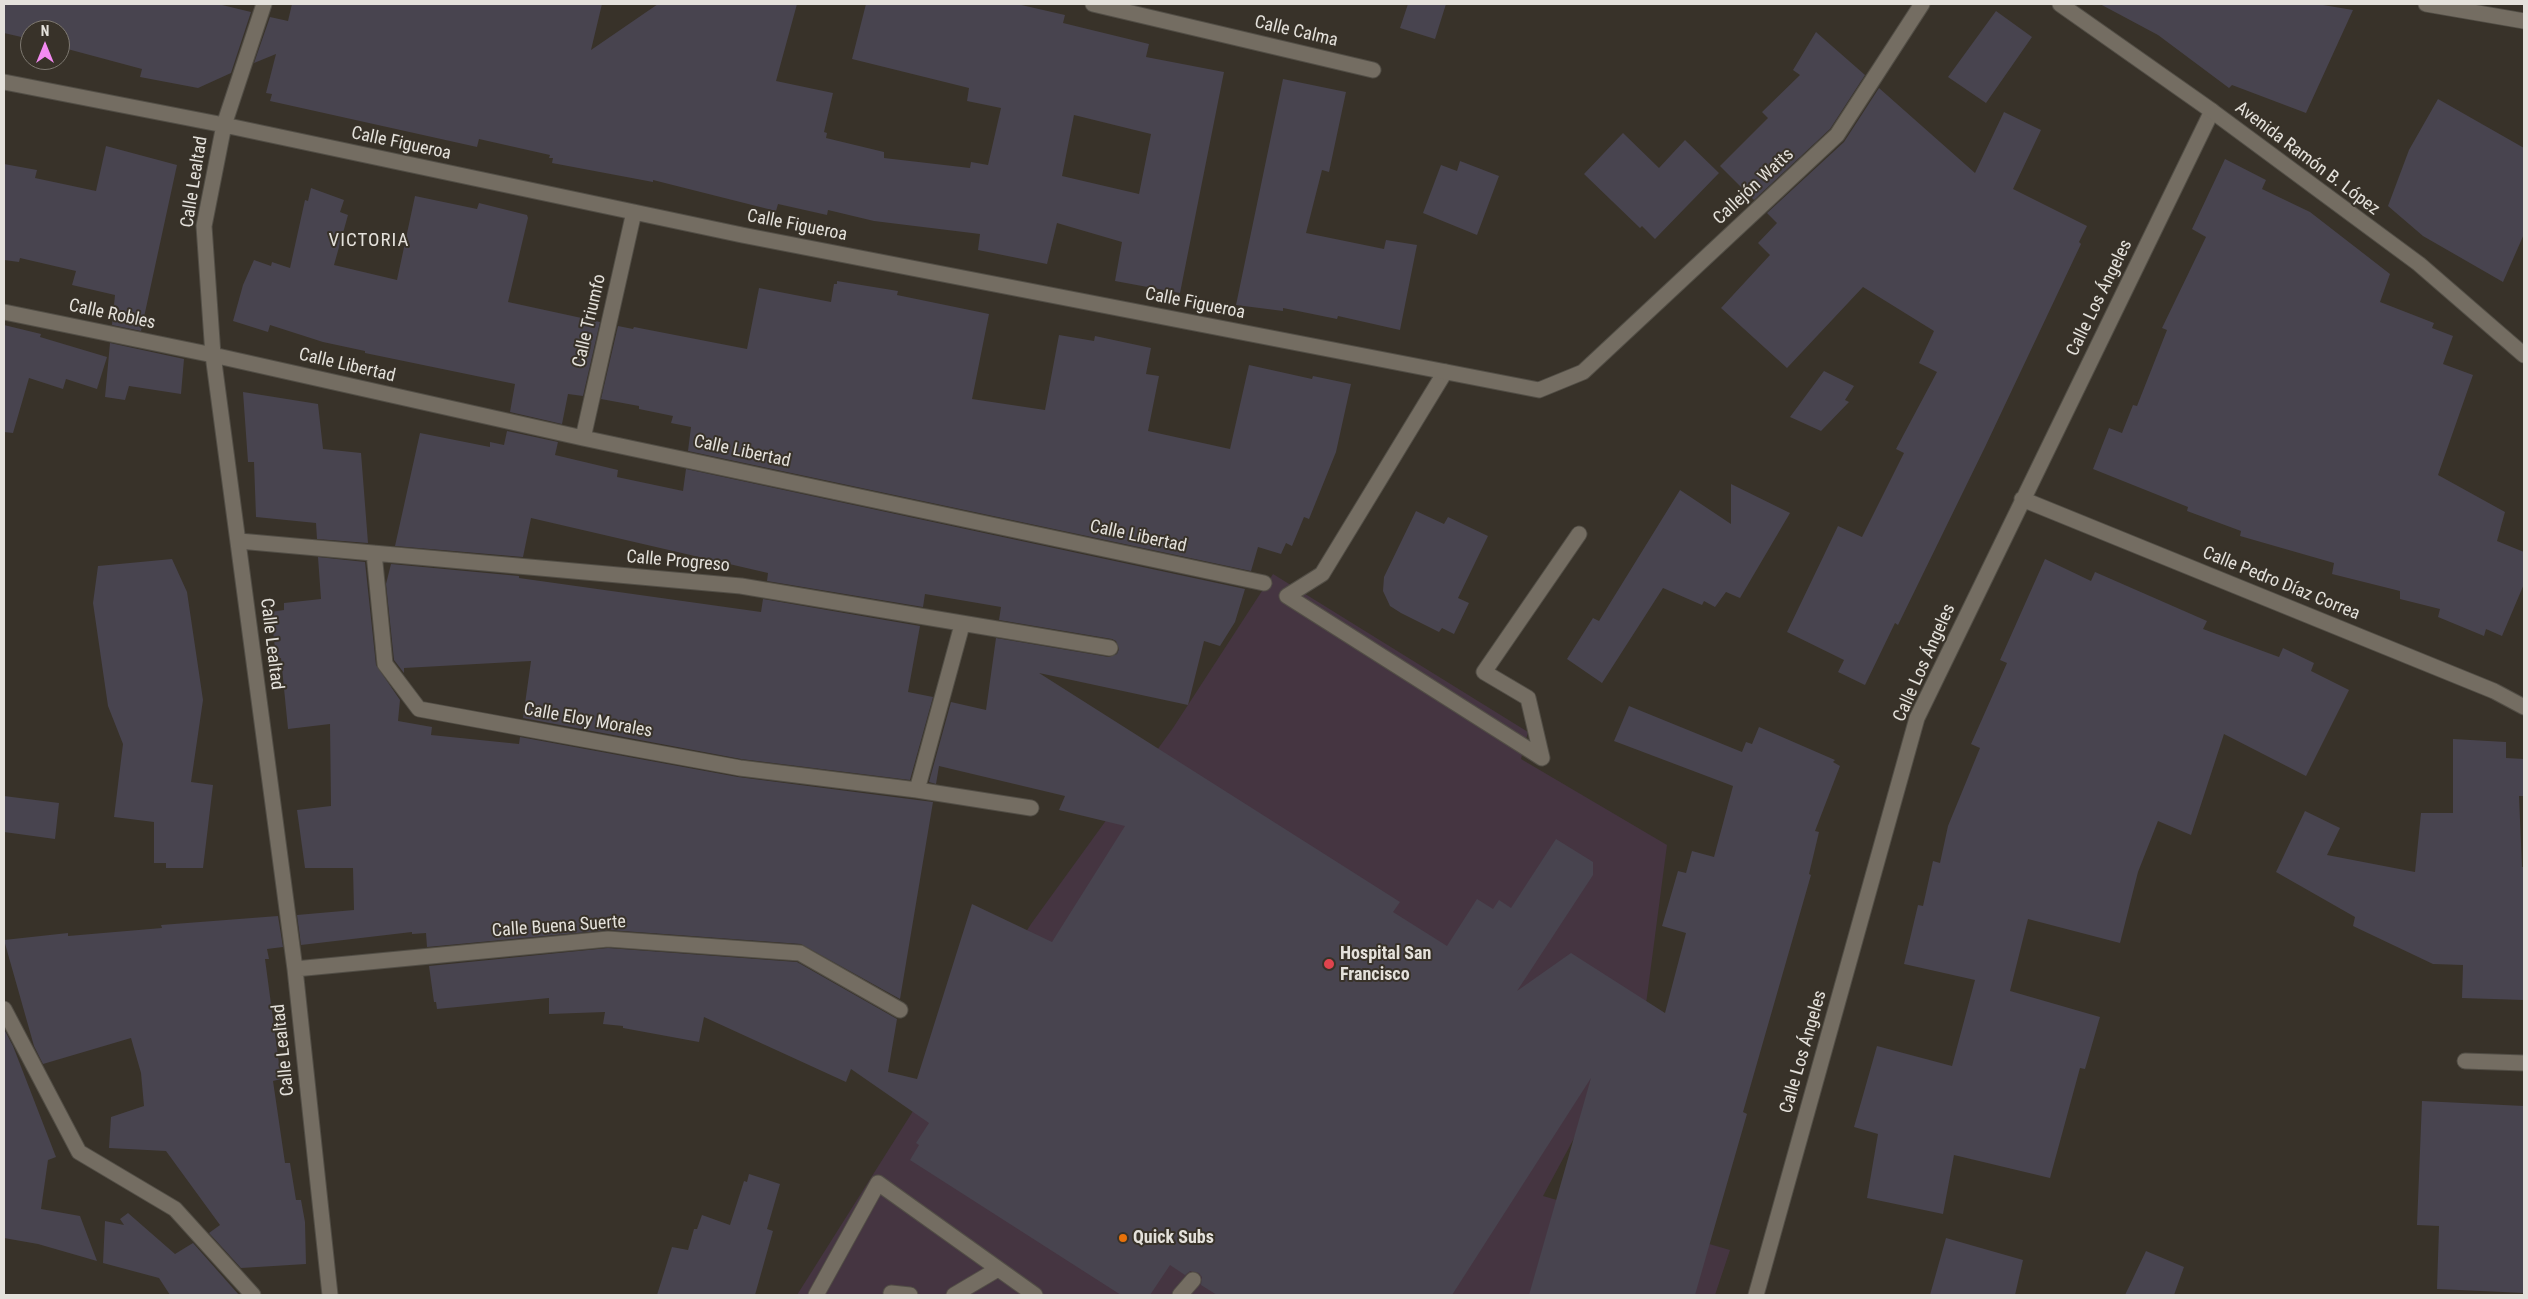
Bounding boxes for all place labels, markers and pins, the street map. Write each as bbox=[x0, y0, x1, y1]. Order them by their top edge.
place label: Hospital San Francisco bbox=[1340, 943, 1431, 986]
marker: Hospital San Francisco bbox=[1322, 957, 1336, 971]
place label: Quick Subs bbox=[1133, 1227, 1214, 1249]
marker: Quick Subs bbox=[1117, 1232, 1129, 1244]

